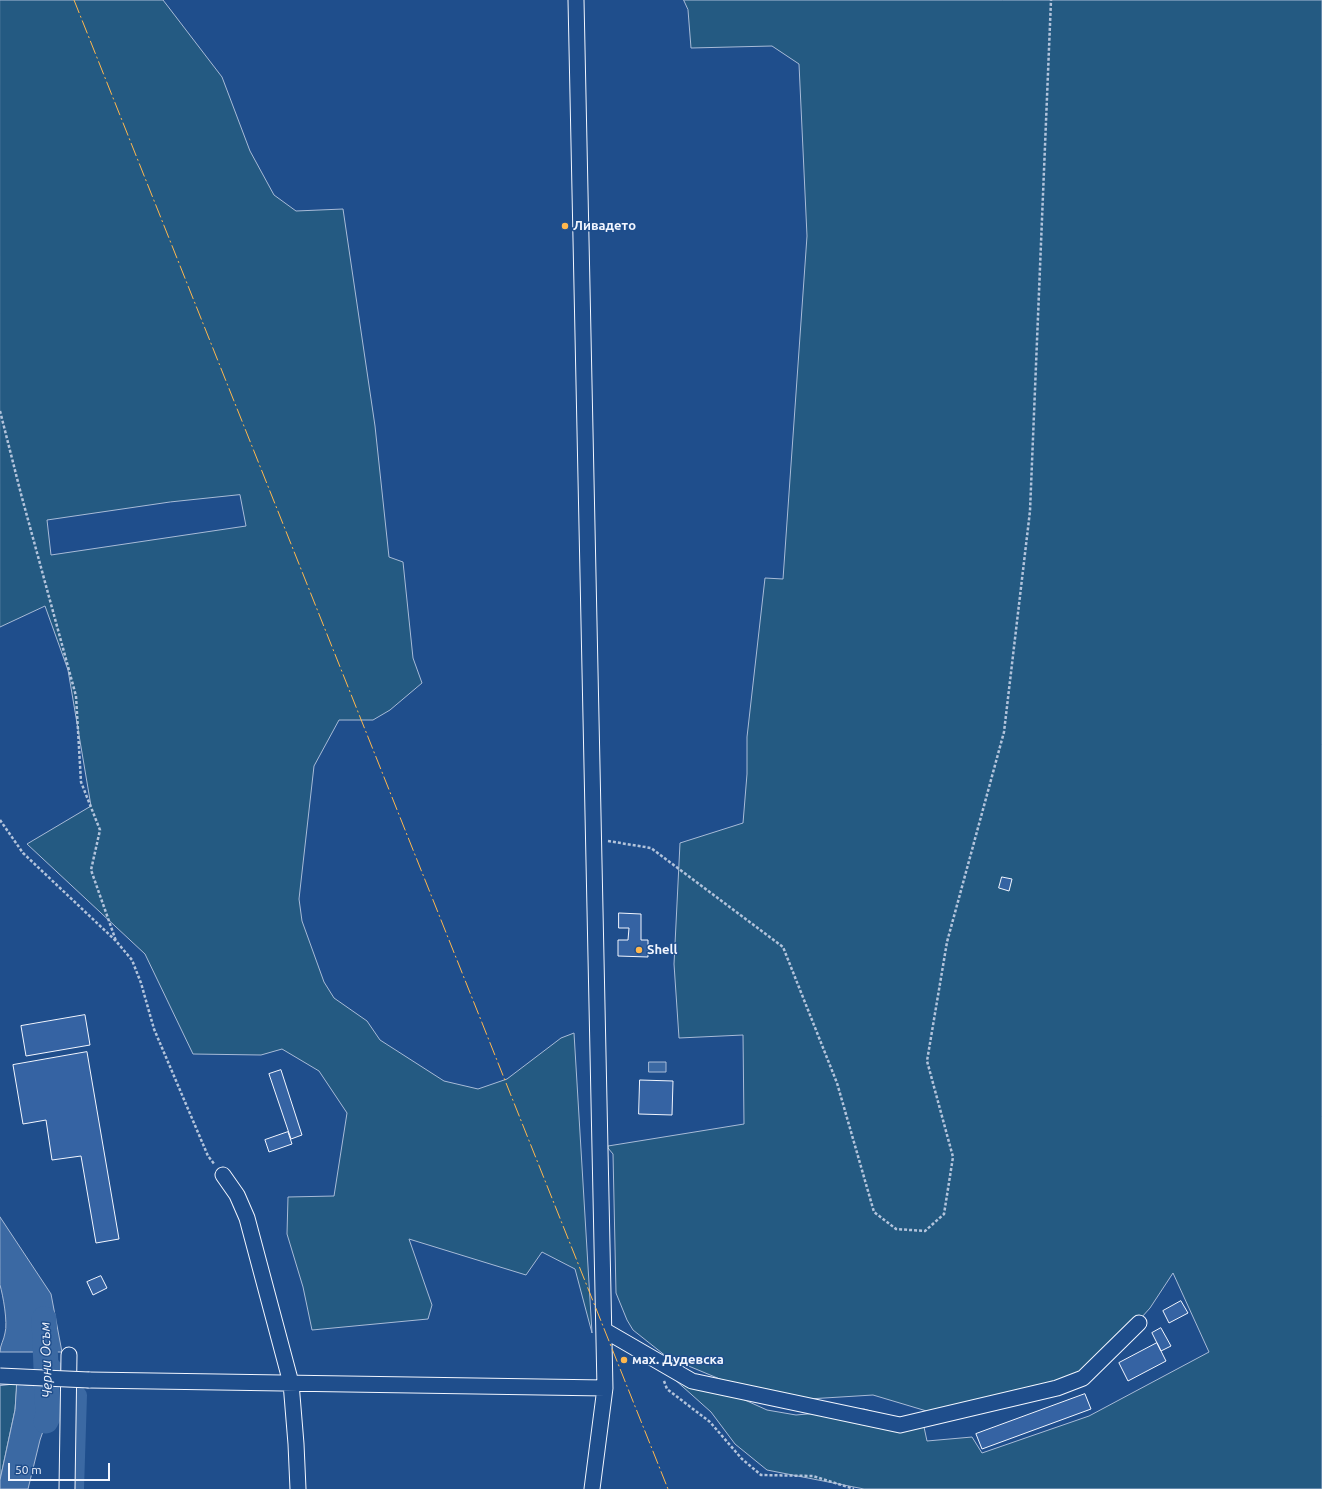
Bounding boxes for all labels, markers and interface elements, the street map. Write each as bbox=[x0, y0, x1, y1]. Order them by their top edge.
place label: Ливадето bbox=[573, 218, 636, 234]
marker: Ливадето bbox=[560, 221, 570, 231]
place label: Shell bbox=[647, 942, 677, 958]
marker: Shell bbox=[634, 945, 644, 955]
water label: Черни Осъм bbox=[36, 1322, 56, 1398]
place label: мах. Дудевска bbox=[632, 1352, 724, 1368]
marker: мах. Дудевска bbox=[619, 1355, 629, 1365]
scale bar bbox=[10, 1455, 112, 1481]
text: 50 m bbox=[15, 1463, 42, 1476]

